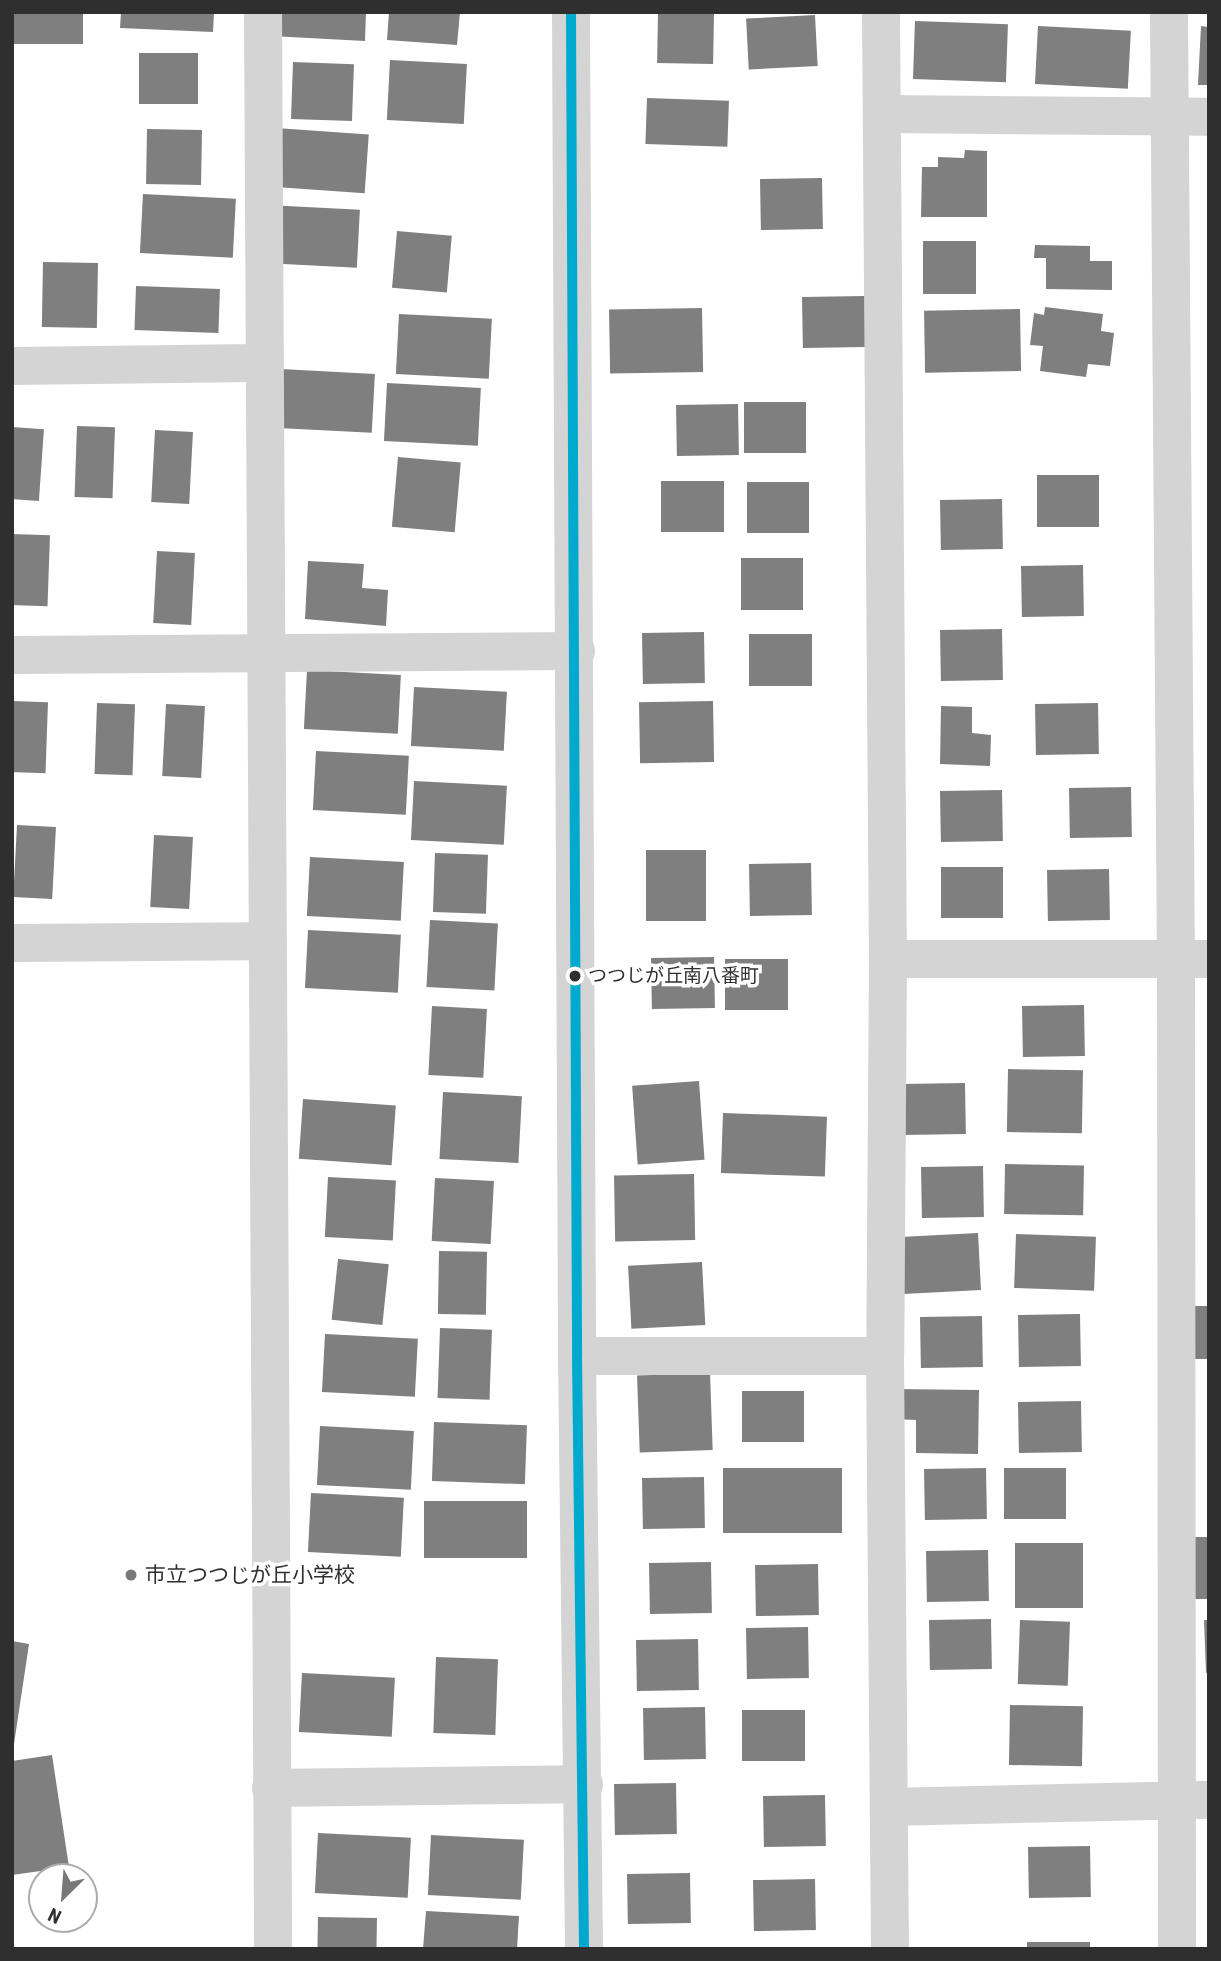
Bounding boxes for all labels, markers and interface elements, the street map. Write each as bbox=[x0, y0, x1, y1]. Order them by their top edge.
place label: つつじが丘南八番町 bbox=[588, 965, 759, 987]
marker: つつじが丘南八番町 bbox=[568, 969, 582, 983]
place label: 市立つつじが丘小学校 bbox=[145, 1562, 355, 1588]
marker: 市立つつじが丘小学校 bbox=[123, 1567, 139, 1583]
north arrow bbox=[28, 1863, 98, 1933]
text: N bbox=[45, 1903, 65, 1929]

